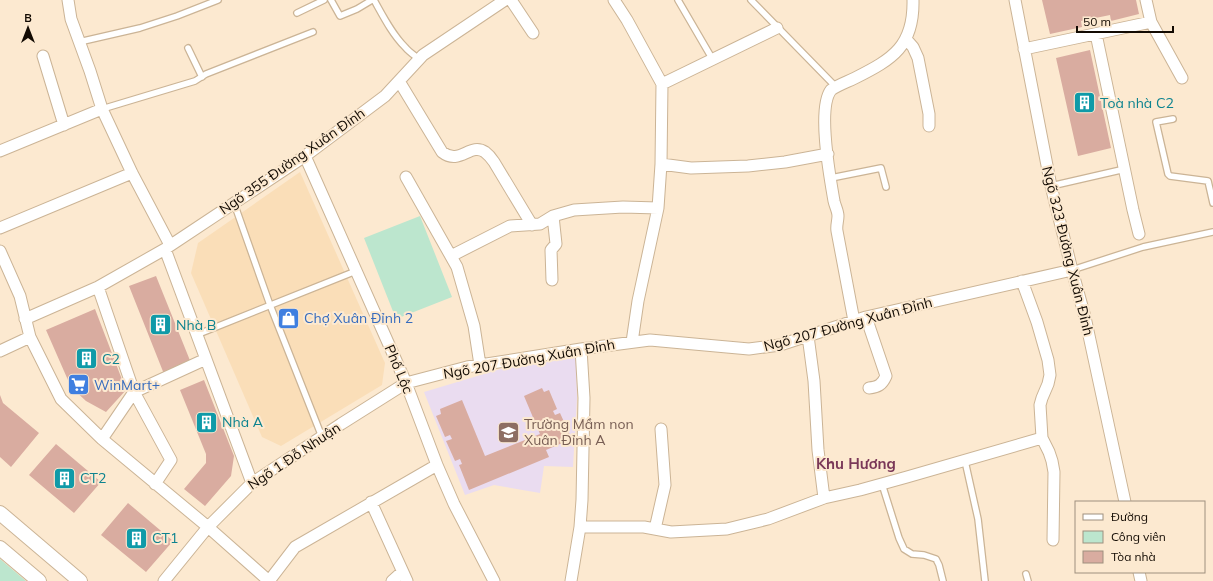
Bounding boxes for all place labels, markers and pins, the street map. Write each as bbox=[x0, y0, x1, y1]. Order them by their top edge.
building icon: Toà nhà C2 bbox=[1071, 90, 1097, 116]
place label: Toà nhà C2 bbox=[1100, 94, 1174, 112]
shop icon: Chợ Xuân Đỉnh 2 bbox=[275, 305, 301, 331]
place label: Chợ Xuân Đỉnh 2 bbox=[304, 309, 413, 327]
building icon: Nhà B bbox=[147, 312, 173, 338]
place label: Nhà B bbox=[176, 316, 216, 334]
building icon: C2 bbox=[73, 346, 99, 372]
place label: C2 bbox=[102, 350, 120, 368]
supermarket icon: WinMart+ bbox=[65, 372, 91, 398]
place label: WinMart+ bbox=[94, 376, 160, 394]
building icon: Nhà A bbox=[194, 409, 220, 435]
place label: Nhà A bbox=[222, 413, 264, 431]
place label: Trường Mầm non Xuân Đỉnh A bbox=[524, 415, 634, 449]
school or university icon: Trường Mầm non Xuân Đỉnh A bbox=[495, 419, 521, 445]
building icon: CT2 bbox=[52, 465, 78, 491]
place label: CT2 bbox=[80, 469, 106, 487]
building icon: CT1 bbox=[124, 525, 150, 551]
place label: CT1 bbox=[152, 529, 178, 547]

